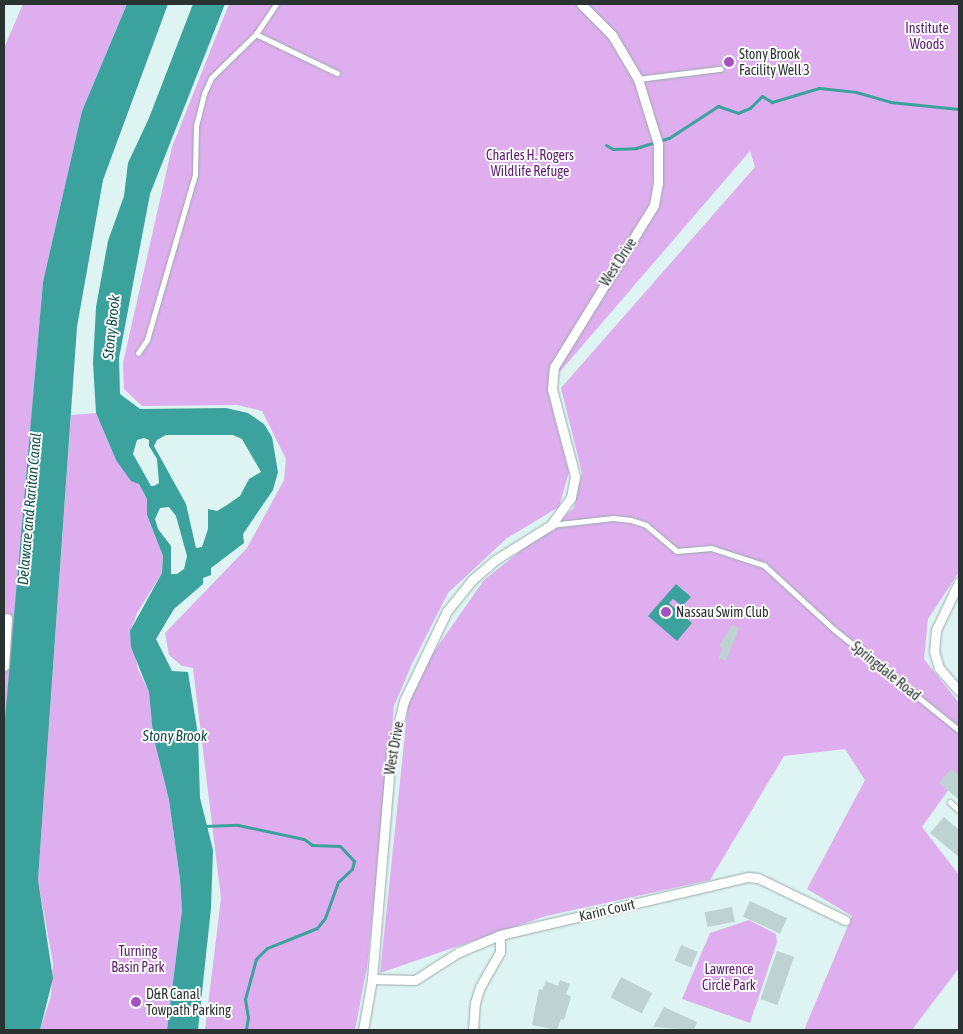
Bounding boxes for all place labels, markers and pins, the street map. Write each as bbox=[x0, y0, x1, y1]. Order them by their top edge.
place label: Stony Brook Facility Well 3 bbox=[739, 46, 810, 78]
marker: Stony Brook Facility Well 3 bbox=[723, 56, 735, 68]
place label: Nassau Swim Club bbox=[676, 604, 769, 620]
marker: Nassau Swim Club bbox=[660, 606, 672, 618]
place label: D&R Canal Towpath Parking bbox=[146, 986, 231, 1019]
marker: D&R Canal Towpath Parking bbox=[130, 996, 142, 1008]

